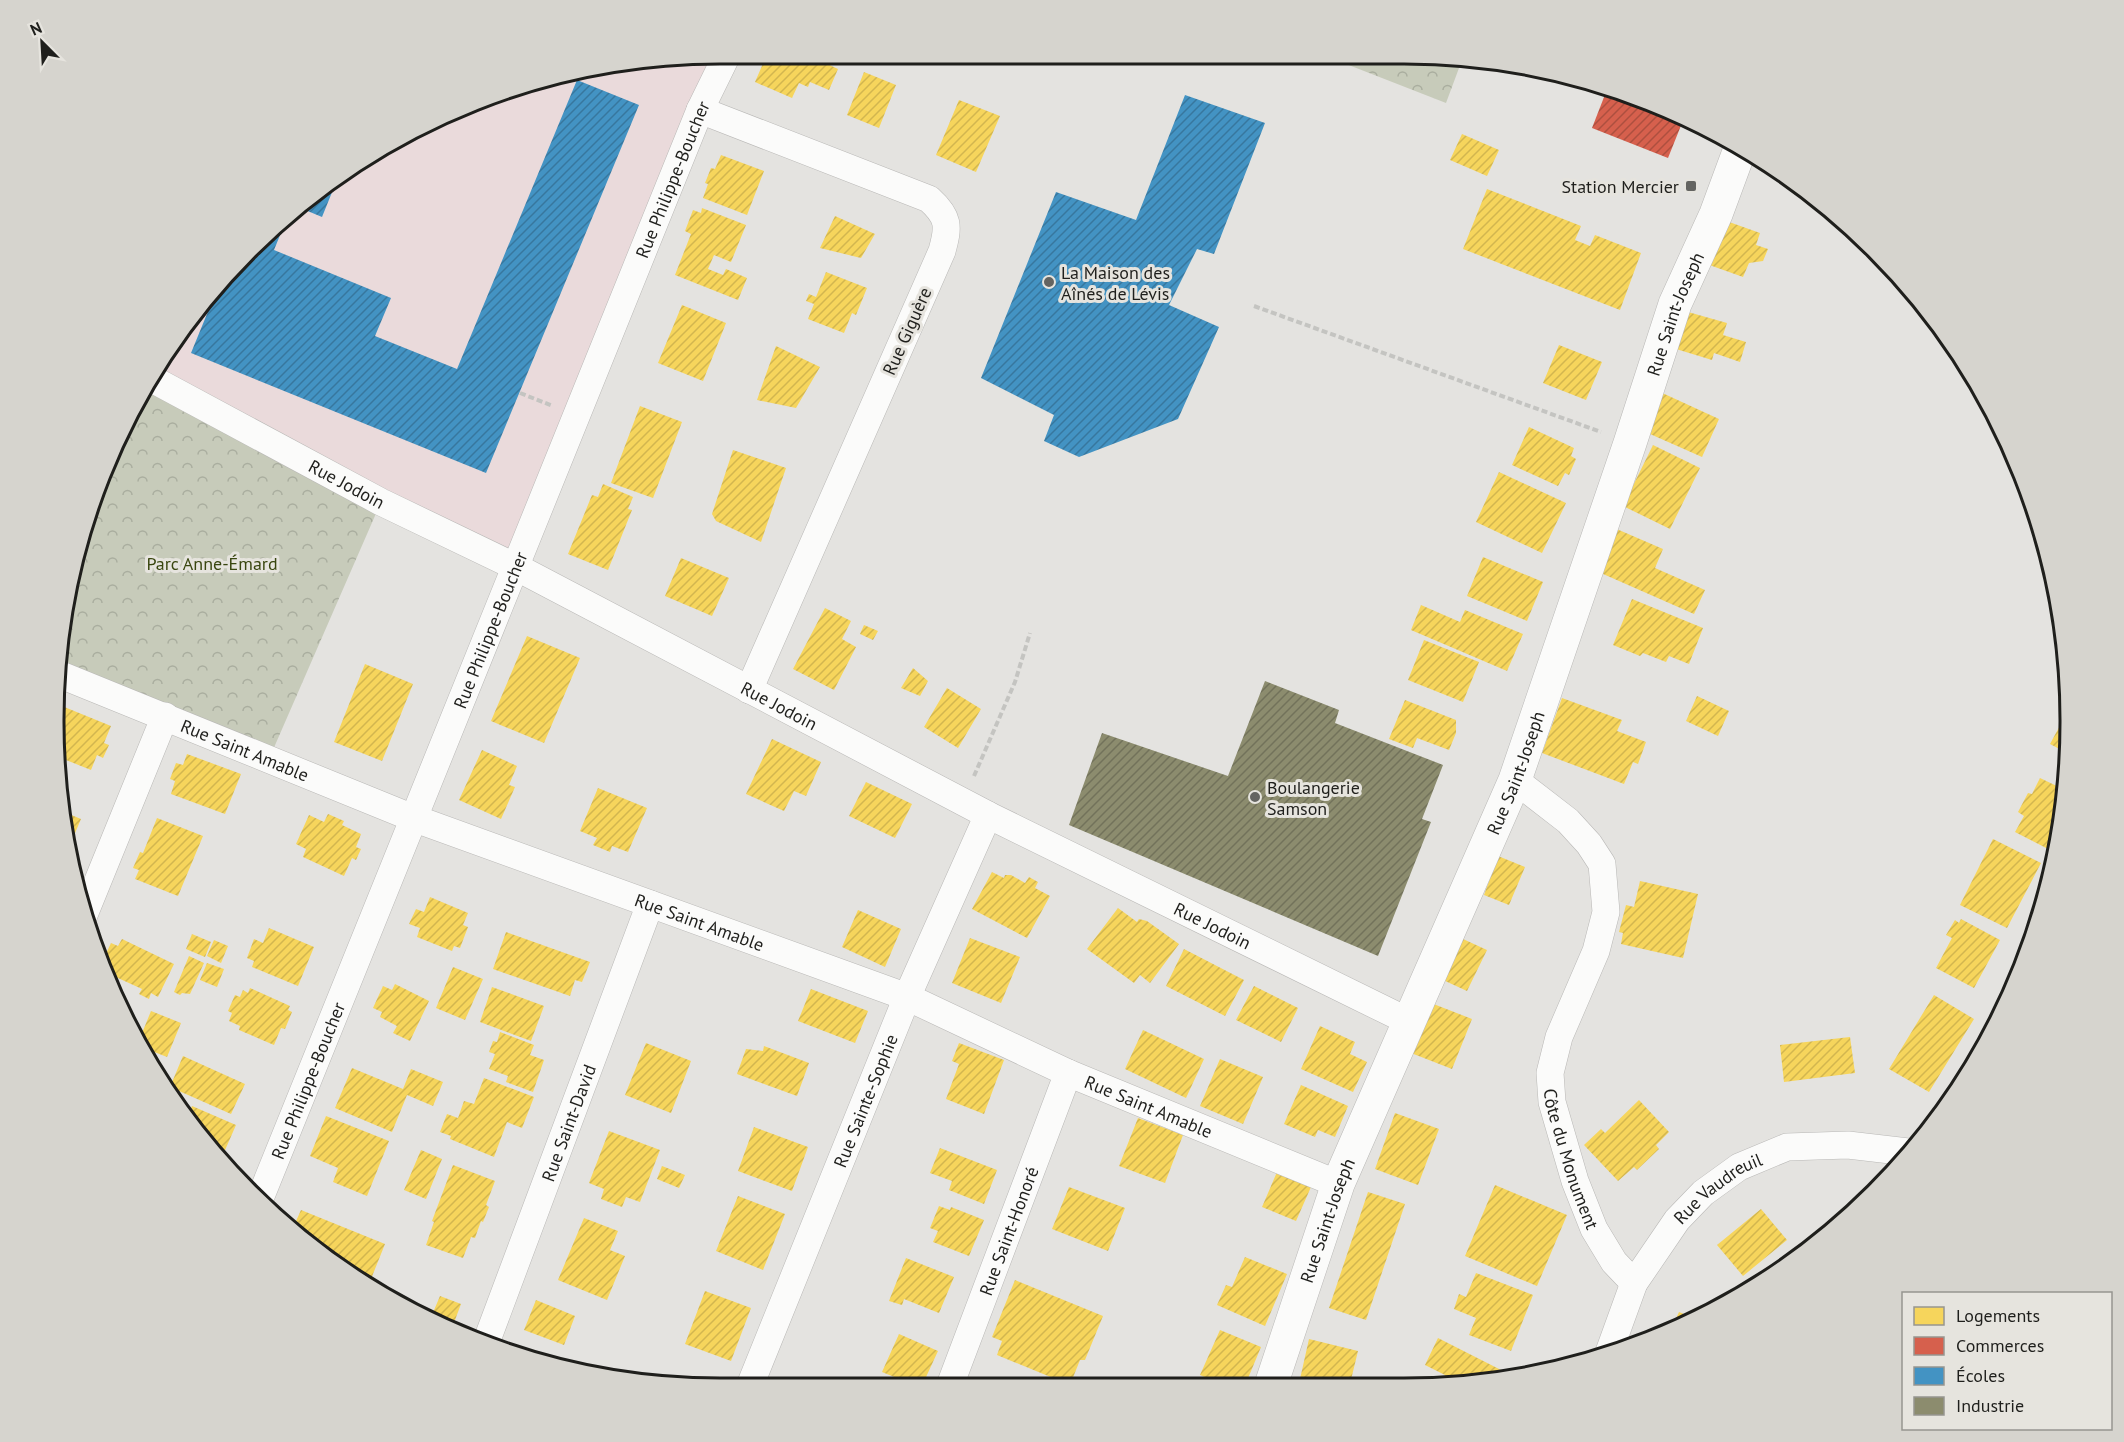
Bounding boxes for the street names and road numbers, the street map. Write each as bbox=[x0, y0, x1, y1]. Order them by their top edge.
street label: Rue Philippe-Boucher bbox=[630, 97, 714, 261]
street label: Rue Saint-Joseph bbox=[1641, 248, 1709, 379]
street label: Rue Giguère bbox=[877, 283, 937, 379]
street label: Rue Jodoin bbox=[305, 454, 389, 513]
street label: Rue Philippe-Boucher bbox=[448, 548, 532, 712]
street label: Rue Jodoin bbox=[737, 676, 821, 735]
street label: Rue Saint-Joseph bbox=[1481, 708, 1549, 838]
street label: Rue Saint Amable bbox=[178, 714, 312, 786]
street label: Rue Saint Amable bbox=[632, 888, 767, 956]
street label: Rue Jodoin bbox=[1170, 897, 1255, 954]
street label: Rue Philippe-Boucher bbox=[266, 999, 350, 1162]
street label: Rue Sainte-Sophie bbox=[828, 1031, 902, 1171]
street label: Rue Saint-David bbox=[536, 1061, 601, 1184]
street label: Rue Saint Amable bbox=[1081, 1070, 1216, 1143]
street label: Côte du Monument bbox=[1540, 1088, 1604, 1232]
street label: Rue Vaudreuil bbox=[1668, 1147, 1766, 1229]
street label: Rue Saint-Joseph bbox=[1294, 1154, 1359, 1286]
street label: Rue Saint-Honoré bbox=[974, 1163, 1043, 1299]

